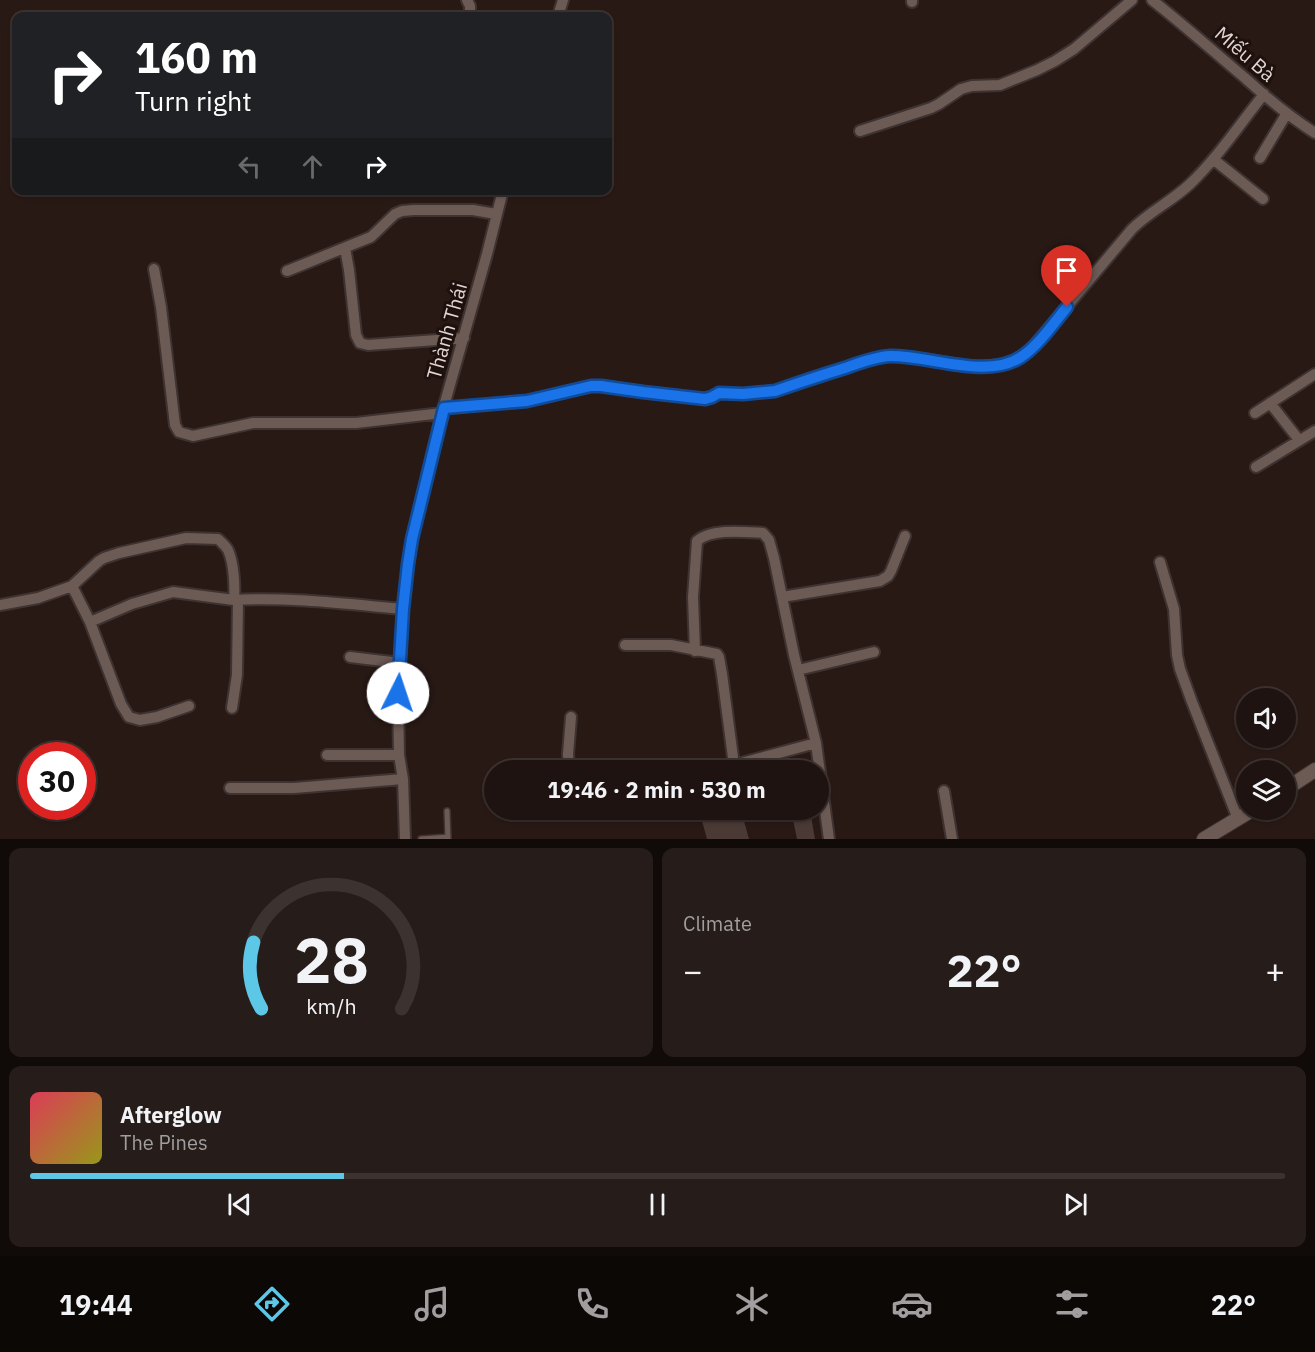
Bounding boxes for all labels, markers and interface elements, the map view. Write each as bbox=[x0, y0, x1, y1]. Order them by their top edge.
street label: Miếu Bà bbox=[1209, 20, 1282, 88]
text: 160 m bbox=[135, 30, 258, 85]
icon: right bbox=[36, 36, 114, 114]
text: Turn right bbox=[135, 83, 252, 118]
icon: left bbox=[233, 150, 266, 183]
icon: ahead bbox=[296, 150, 329, 183]
icon: right bbox=[359, 150, 392, 183]
pin bbox=[1041, 245, 1092, 307]
icon: arrive bbox=[1050, 254, 1083, 287]
street label: Thành Thái bbox=[420, 279, 473, 382]
position arrow bbox=[366, 661, 430, 725]
map controls bbox=[1236, 688, 1296, 820]
button: sound bbox=[1236, 688, 1296, 748]
speed limit sign: 30 bbox=[18, 742, 96, 820]
button: layers bbox=[1236, 760, 1296, 820]
text: 19:46 · 2 min · 530 m bbox=[547, 775, 766, 804]
text: Climate bbox=[683, 910, 752, 937]
text: 28 bbox=[294, 919, 368, 1000]
text: 22° bbox=[946, 941, 1022, 999]
text: − bbox=[683, 949, 703, 992]
text: + bbox=[1265, 949, 1285, 992]
text: km/h bbox=[306, 993, 356, 1021]
text: Afterglow bbox=[120, 1100, 222, 1129]
text: The Pines bbox=[120, 1129, 208, 1156]
icon: previous bbox=[223, 1188, 256, 1221]
icon: pause bbox=[641, 1188, 674, 1221]
icon: next bbox=[1059, 1188, 1092, 1221]
icon: directions bbox=[251, 1283, 293, 1325]
icon: music bbox=[411, 1283, 453, 1325]
icon: phone bbox=[571, 1283, 613, 1325]
icon: climate bbox=[731, 1283, 773, 1325]
icon: car bbox=[891, 1283, 933, 1325]
icon: filters bbox=[1051, 1283, 1093, 1325]
text: 19:44 bbox=[59, 1287, 133, 1322]
text: 22° bbox=[1211, 1287, 1256, 1322]

